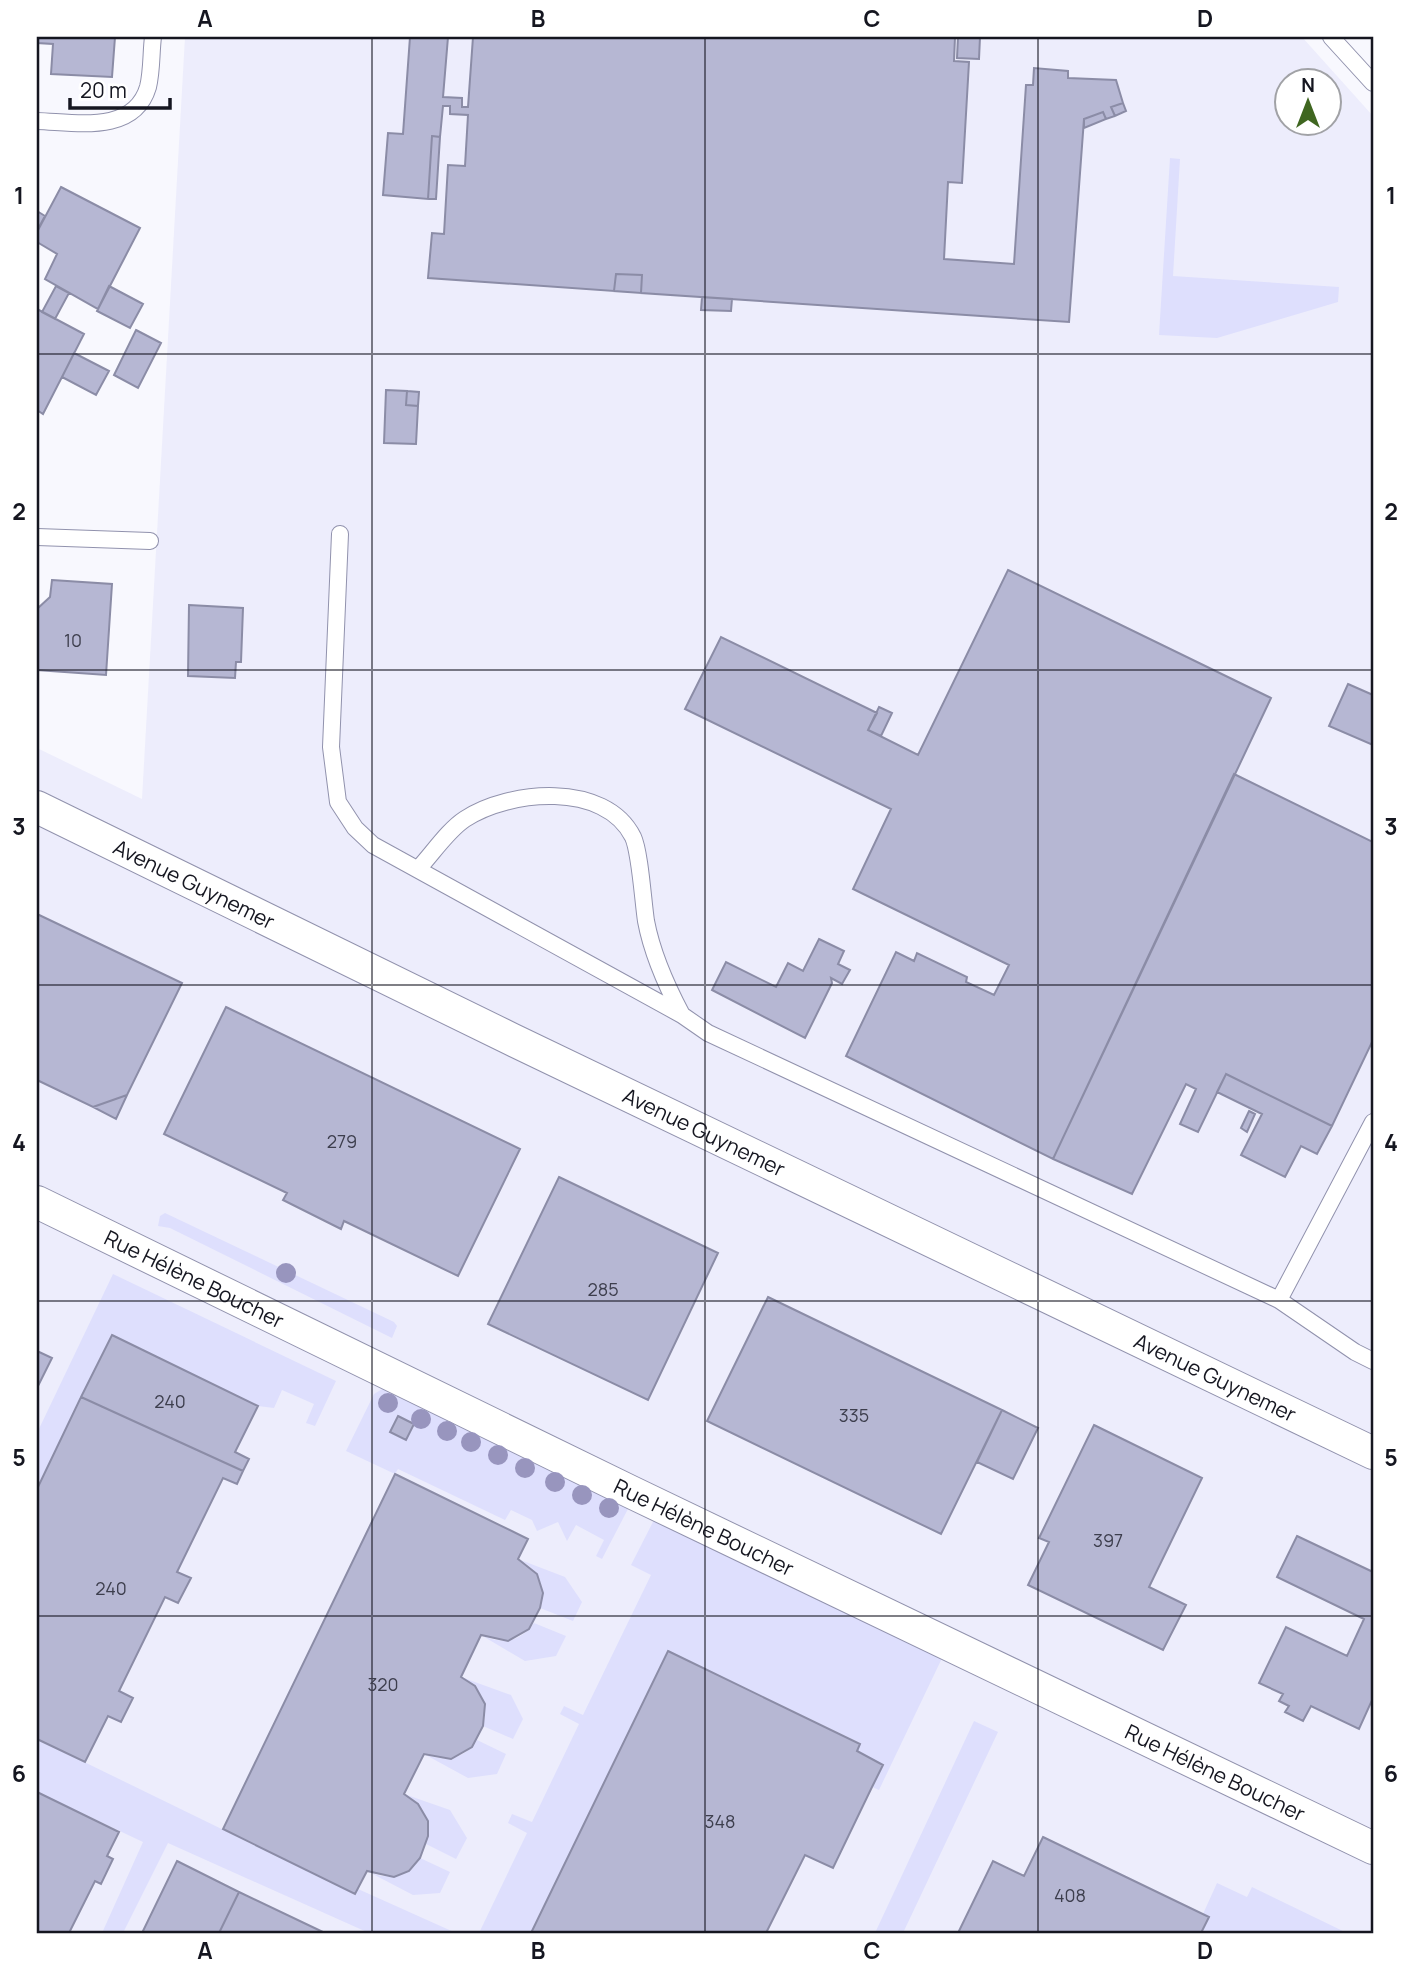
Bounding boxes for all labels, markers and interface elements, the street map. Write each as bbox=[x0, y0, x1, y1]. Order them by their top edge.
text: A bbox=[197, 2, 213, 34]
text: B bbox=[531, 2, 545, 34]
text: C bbox=[864, 2, 881, 34]
text: D bbox=[1197, 2, 1213, 34]
scale bar bbox=[70, 66, 170, 110]
north arrow bbox=[1274, 66, 1344, 136]
text: N bbox=[1301, 72, 1315, 98]
text: 20 m bbox=[80, 76, 127, 104]
text: 1 bbox=[14, 179, 24, 211]
text: 1 bbox=[1386, 179, 1396, 211]
text: 2 bbox=[12, 495, 26, 527]
text: 2 bbox=[1384, 495, 1398, 527]
house number: 10 bbox=[64, 628, 82, 652]
text: 3 bbox=[12, 810, 26, 842]
text: 3 bbox=[1384, 810, 1398, 842]
street label: Avenue Guynemer bbox=[109, 833, 280, 935]
street label: Avenue Guynemer bbox=[619, 1081, 790, 1183]
text: 4 bbox=[12, 1126, 26, 1158]
text: 4 bbox=[1384, 1126, 1398, 1158]
house number: 279 bbox=[327, 1129, 357, 1153]
street label: Rue Hélène Boucher bbox=[100, 1223, 289, 1335]
house number: 285 bbox=[587, 1277, 619, 1301]
street label: Avenue Guynemer bbox=[1130, 1326, 1301, 1428]
house number: 240 bbox=[154, 1389, 186, 1413]
house number: 335 bbox=[839, 1403, 869, 1427]
text: 5 bbox=[12, 1441, 26, 1473]
text: 5 bbox=[1384, 1441, 1398, 1473]
street label: Rue Hélène Boucher bbox=[609, 1472, 799, 1582]
house number: 397 bbox=[1093, 1528, 1123, 1552]
house number: 240 bbox=[95, 1576, 127, 1600]
house number: 320 bbox=[367, 1672, 399, 1696]
street label: Rue Hélène Boucher bbox=[1121, 1717, 1310, 1828]
text: 6 bbox=[12, 1757, 26, 1789]
text: 6 bbox=[1384, 1757, 1398, 1789]
house number: 348 bbox=[704, 1809, 736, 1833]
house number: 408 bbox=[1054, 1883, 1086, 1907]
text: A bbox=[197, 1934, 213, 1966]
text: B bbox=[531, 1934, 545, 1966]
text: C bbox=[864, 1934, 881, 1966]
text: D bbox=[1197, 1934, 1213, 1966]

